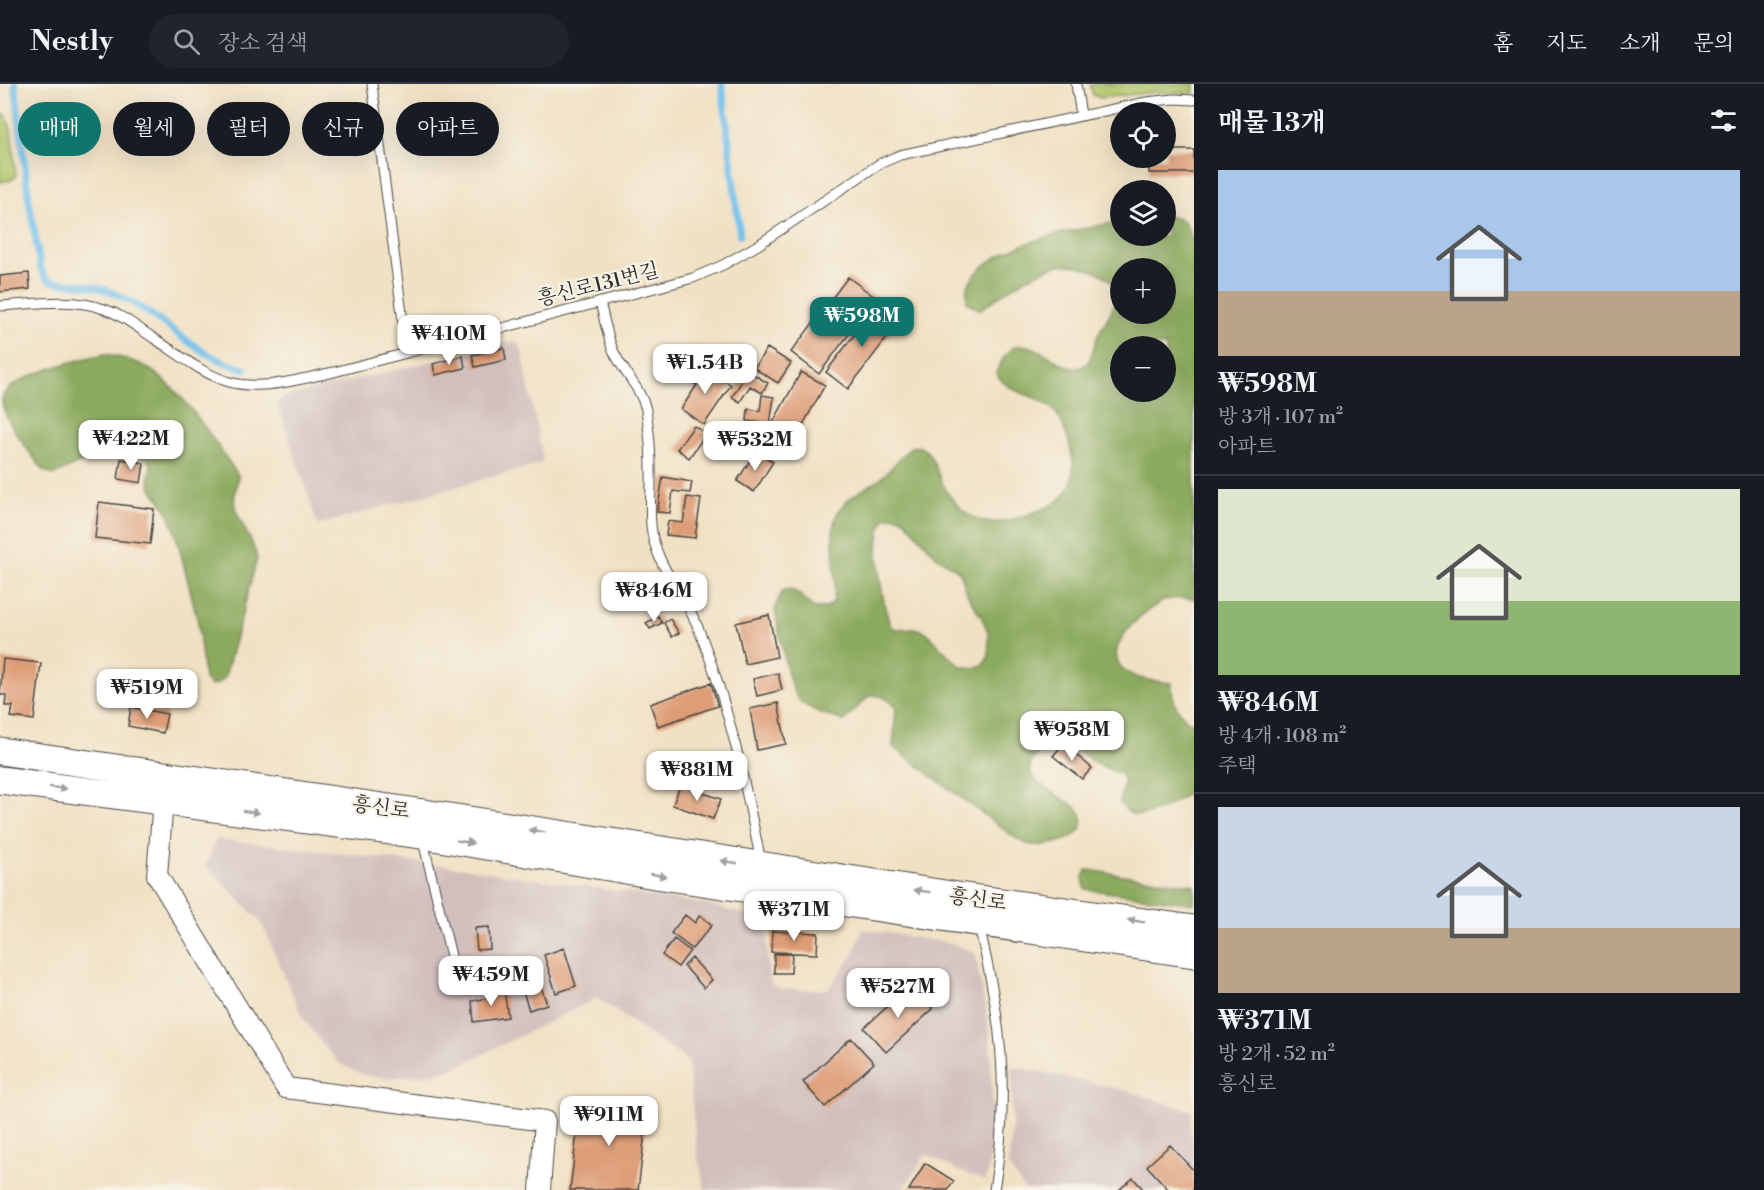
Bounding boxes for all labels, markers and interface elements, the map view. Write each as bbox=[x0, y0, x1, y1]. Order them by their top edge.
search box bbox=[149, 14, 569, 68]
text: Nestly bbox=[30, 24, 113, 59]
icon: search bbox=[170, 25, 203, 58]
text: 장소 검색 bbox=[218, 30, 307, 57]
text: 홈 bbox=[1493, 31, 1513, 57]
text: 지도 bbox=[1546, 31, 1587, 57]
text: 소개 bbox=[1620, 31, 1660, 57]
text: 문의 bbox=[1693, 31, 1734, 57]
chip: 매매 bbox=[18, 102, 101, 156]
chip: 월세 bbox=[113, 102, 195, 156]
chip: 필터 bbox=[207, 102, 290, 156]
chip: 신규 bbox=[302, 102, 384, 156]
chip: 아파트 bbox=[396, 102, 499, 156]
map controls bbox=[1110, 102, 1176, 402]
button: locate bbox=[1110, 102, 1176, 168]
icon: filters bbox=[1707, 104, 1740, 137]
text: 매물 13개 bbox=[1218, 107, 1326, 139]
button: layers bbox=[1110, 180, 1176, 246]
icon: home bbox=[1425, 209, 1533, 317]
street label: 흥신로131번길 bbox=[535, 258, 662, 313]
button: + bbox=[1110, 258, 1176, 324]
pin: ₩598M bbox=[820, 297, 904, 348]
text: ₩598M bbox=[824, 304, 900, 329]
pin: ₩410M bbox=[407, 315, 491, 366]
text: ₩410M bbox=[411, 322, 487, 347]
button: − bbox=[1110, 336, 1176, 402]
pin: ₩1.54B bbox=[656, 344, 754, 395]
text: ₩1.54B bbox=[667, 351, 743, 376]
text: ₩598M bbox=[1218, 368, 1317, 400]
text: 방 3개 · 107 m² bbox=[1218, 405, 1343, 430]
pin: ₩422M bbox=[89, 420, 173, 471]
pin: ₩532M bbox=[713, 421, 797, 472]
text: ₩422M bbox=[93, 427, 169, 452]
text: ₩532M bbox=[717, 428, 793, 453]
text: 아파트 bbox=[1218, 435, 1276, 460]
icon: home bbox=[1425, 528, 1533, 636]
pin: ₩846M bbox=[612, 572, 696, 623]
text: ₩846M bbox=[615, 579, 693, 604]
pin: ₩519M bbox=[105, 669, 189, 720]
text: ₩519M bbox=[111, 676, 183, 701]
text: ₩846M bbox=[1218, 687, 1319, 719]
pin: ₩958M bbox=[1030, 711, 1114, 762]
text: ₩958M bbox=[1034, 718, 1110, 743]
text: 방 4개 · 108 m² bbox=[1218, 724, 1346, 749]
pin: ₩881M bbox=[655, 751, 739, 802]
text: 주택 bbox=[1218, 754, 1257, 779]
text: ₩881M bbox=[660, 758, 734, 783]
one-way arrow bbox=[49, 783, 68, 792]
street label: 흥신로 bbox=[350, 792, 411, 825]
one-way arrow bbox=[242, 807, 261, 817]
one-way arrow bbox=[527, 827, 546, 836]
one-way arrow bbox=[456, 838, 475, 847]
icon: home bbox=[1425, 846, 1533, 954]
one-way arrow bbox=[720, 857, 739, 866]
one-way arrow bbox=[648, 871, 667, 880]
street label: 흥신로 bbox=[947, 884, 1008, 917]
one-way arrow bbox=[913, 886, 932, 895]
pin: ₩371M bbox=[752, 891, 836, 942]
text: ₩371M bbox=[758, 898, 830, 923]
one-way arrow bbox=[1126, 917, 1145, 926]
pin: ₩459M bbox=[449, 956, 533, 1007]
text: ₩459M bbox=[453, 963, 529, 988]
pin: ₩527M bbox=[856, 968, 940, 1019]
text: ₩527M bbox=[860, 975, 936, 1000]
text: ₩371M bbox=[1218, 1005, 1312, 1037]
text: 방 2개 · 52 m² bbox=[1218, 1042, 1335, 1067]
text: 흥신로 bbox=[1218, 1072, 1276, 1097]
pin: ₩911M bbox=[567, 1096, 651, 1147]
text: ₩911M bbox=[574, 1103, 644, 1128]

